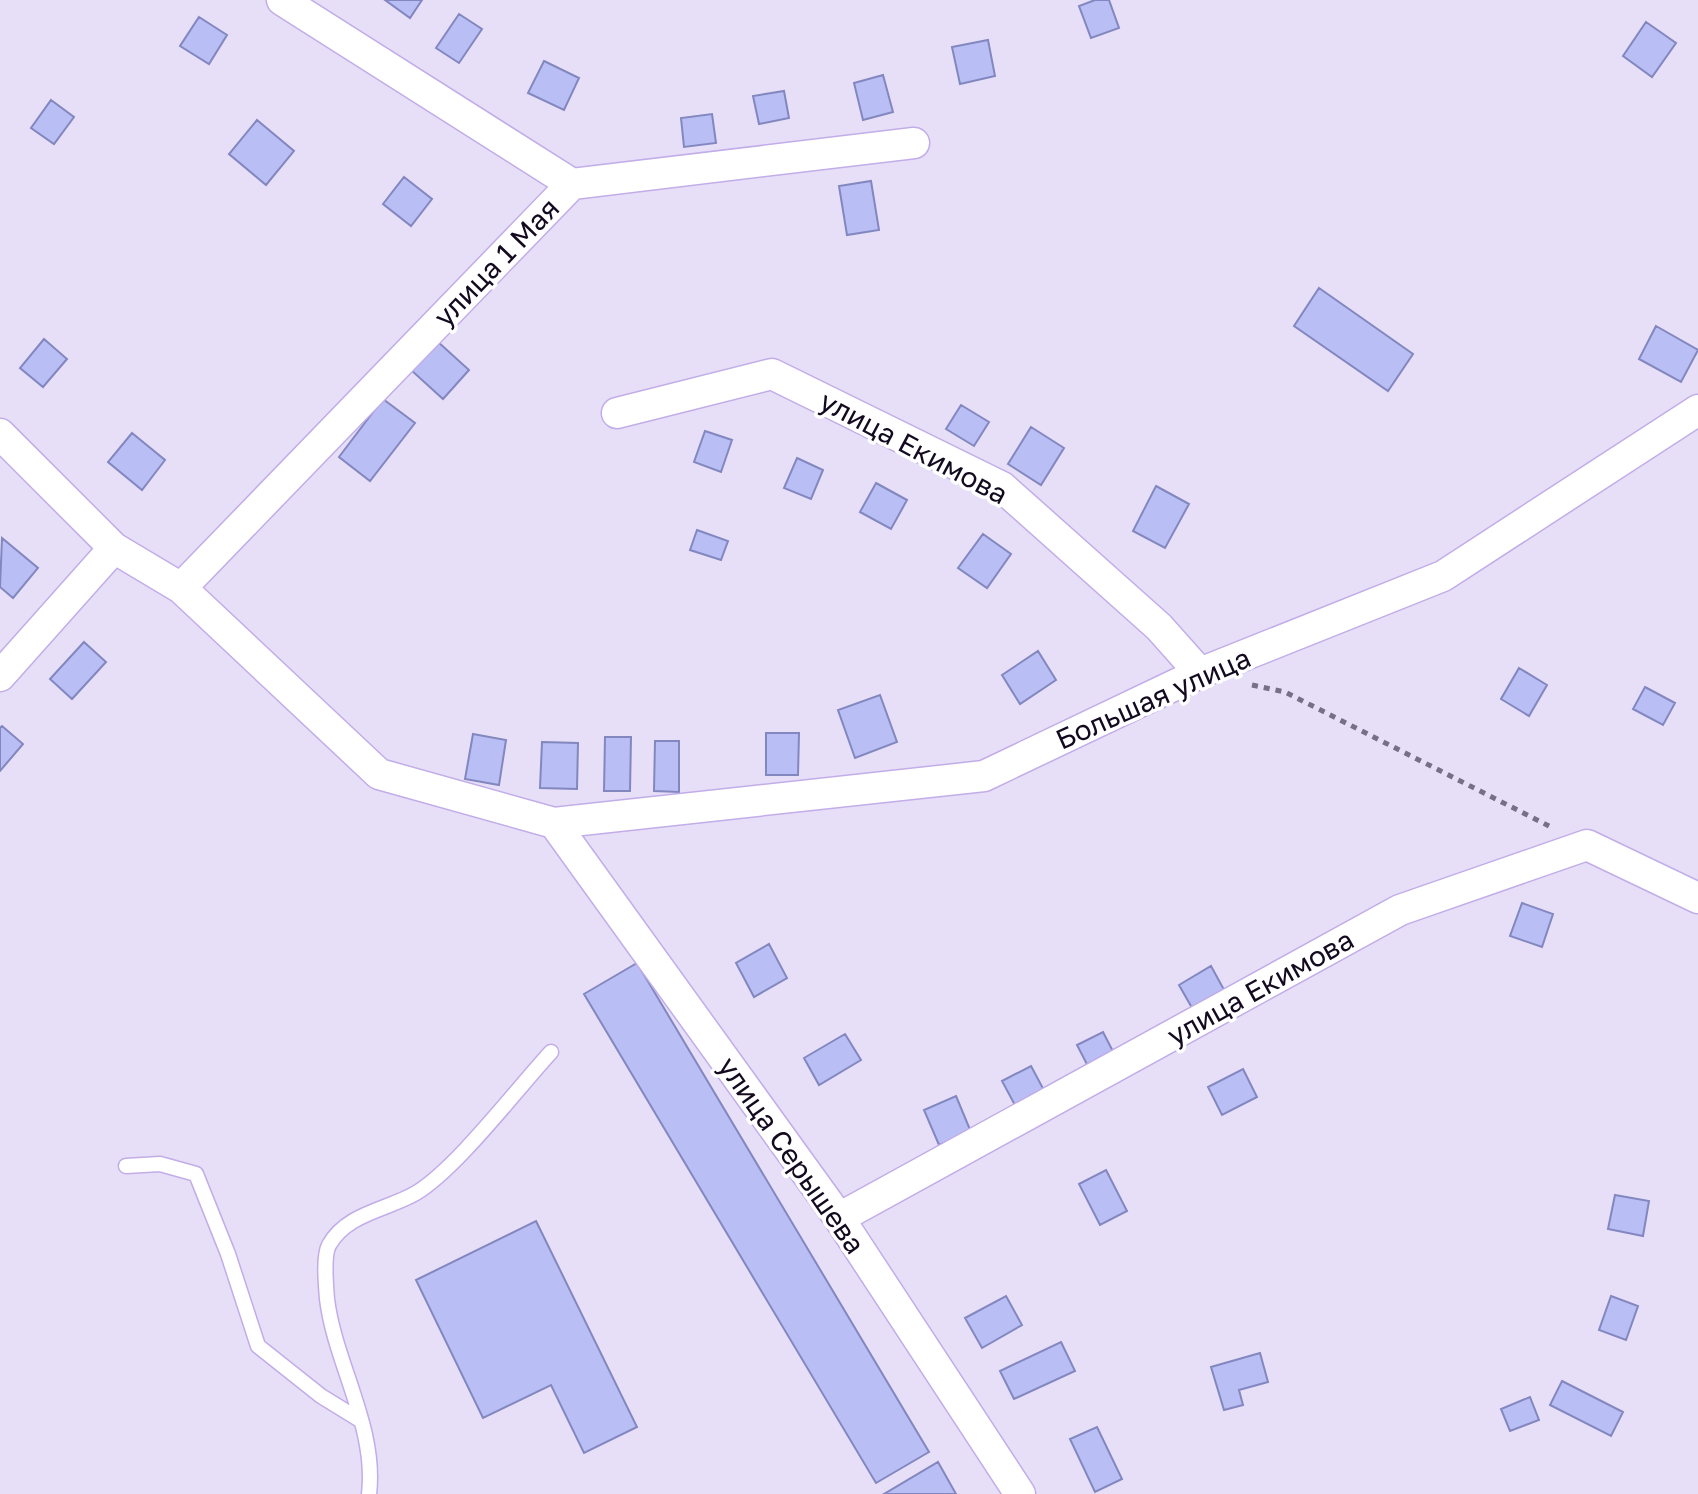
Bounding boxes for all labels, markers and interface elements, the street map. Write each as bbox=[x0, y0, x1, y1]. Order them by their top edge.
street label: улица 1 Мая bbox=[427, 191, 565, 333]
street label: улица Екимова bbox=[814, 384, 1014, 510]
street label: Большая улица bbox=[1050, 640, 1256, 756]
street label: улица Екимова bbox=[1161, 922, 1359, 1052]
street label: улица Серышева bbox=[712, 1050, 872, 1260]

